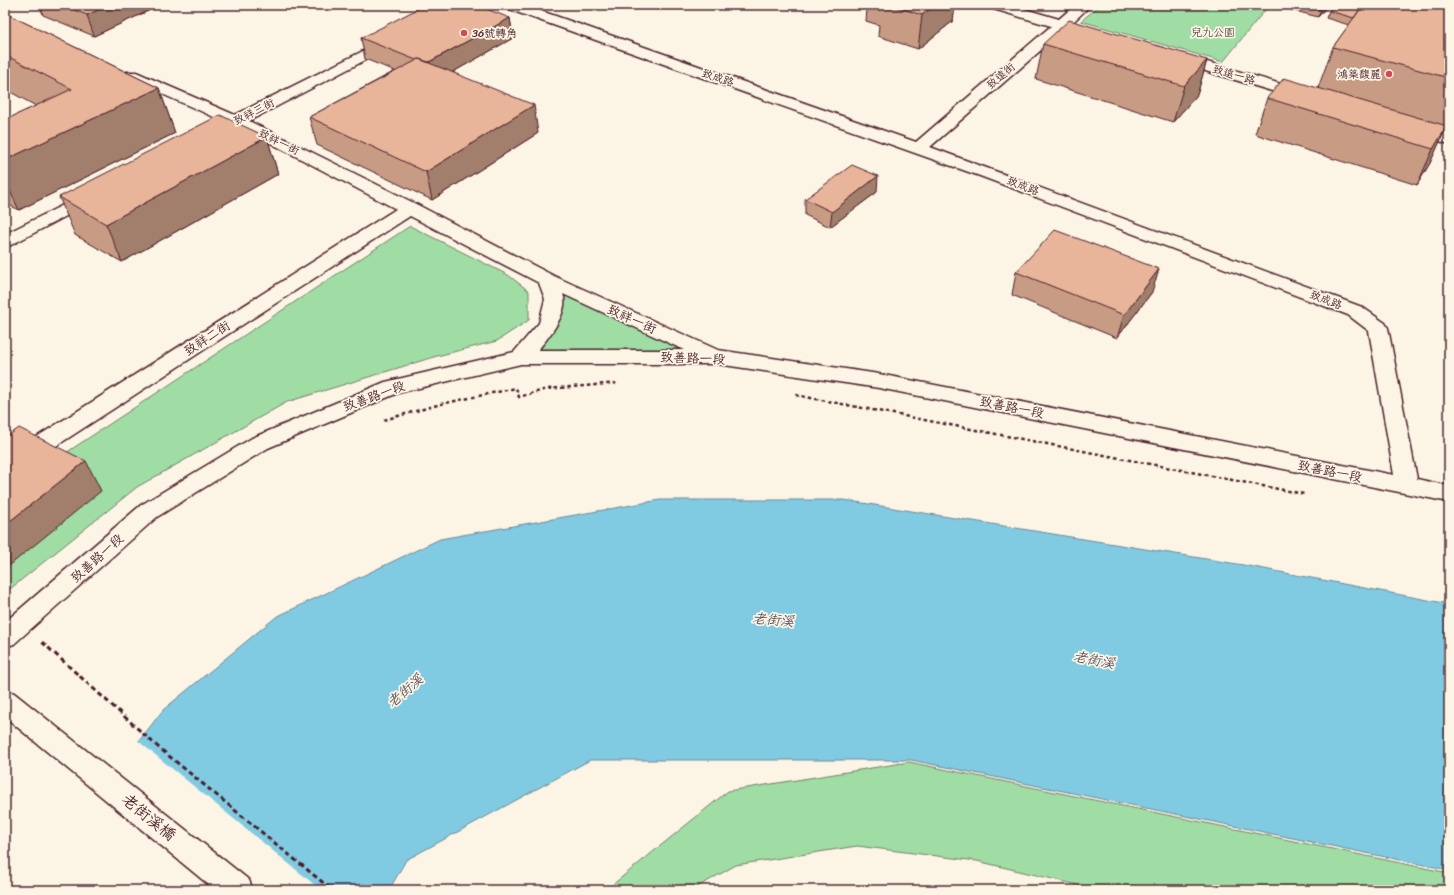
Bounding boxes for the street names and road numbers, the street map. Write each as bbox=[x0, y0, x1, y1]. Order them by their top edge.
street label: 致遠街 bbox=[982, 57, 1020, 94]
street label: 致遠一路 bbox=[1210, 60, 1258, 90]
street label: 致成路 bbox=[699, 64, 737, 92]
street label: 致祥三街 bbox=[230, 93, 279, 130]
street label: 致祥一街 bbox=[255, 124, 304, 161]
street label: 致成路 bbox=[1004, 171, 1042, 201]
street label: 致成路 bbox=[1307, 285, 1345, 315]
street label: 致祥一街 bbox=[604, 298, 660, 340]
street label: 致祥二街 bbox=[179, 314, 235, 362]
street label: 致善路一段 bbox=[660, 345, 726, 371]
street label: 致善路一段 bbox=[340, 374, 408, 418]
street label: 致善路一段 bbox=[978, 390, 1046, 424]
street label: 致善路一段 bbox=[1296, 454, 1364, 488]
street label: 致善路一段 bbox=[65, 528, 129, 588]
street label: 老街溪橋 bbox=[115, 786, 183, 848]

